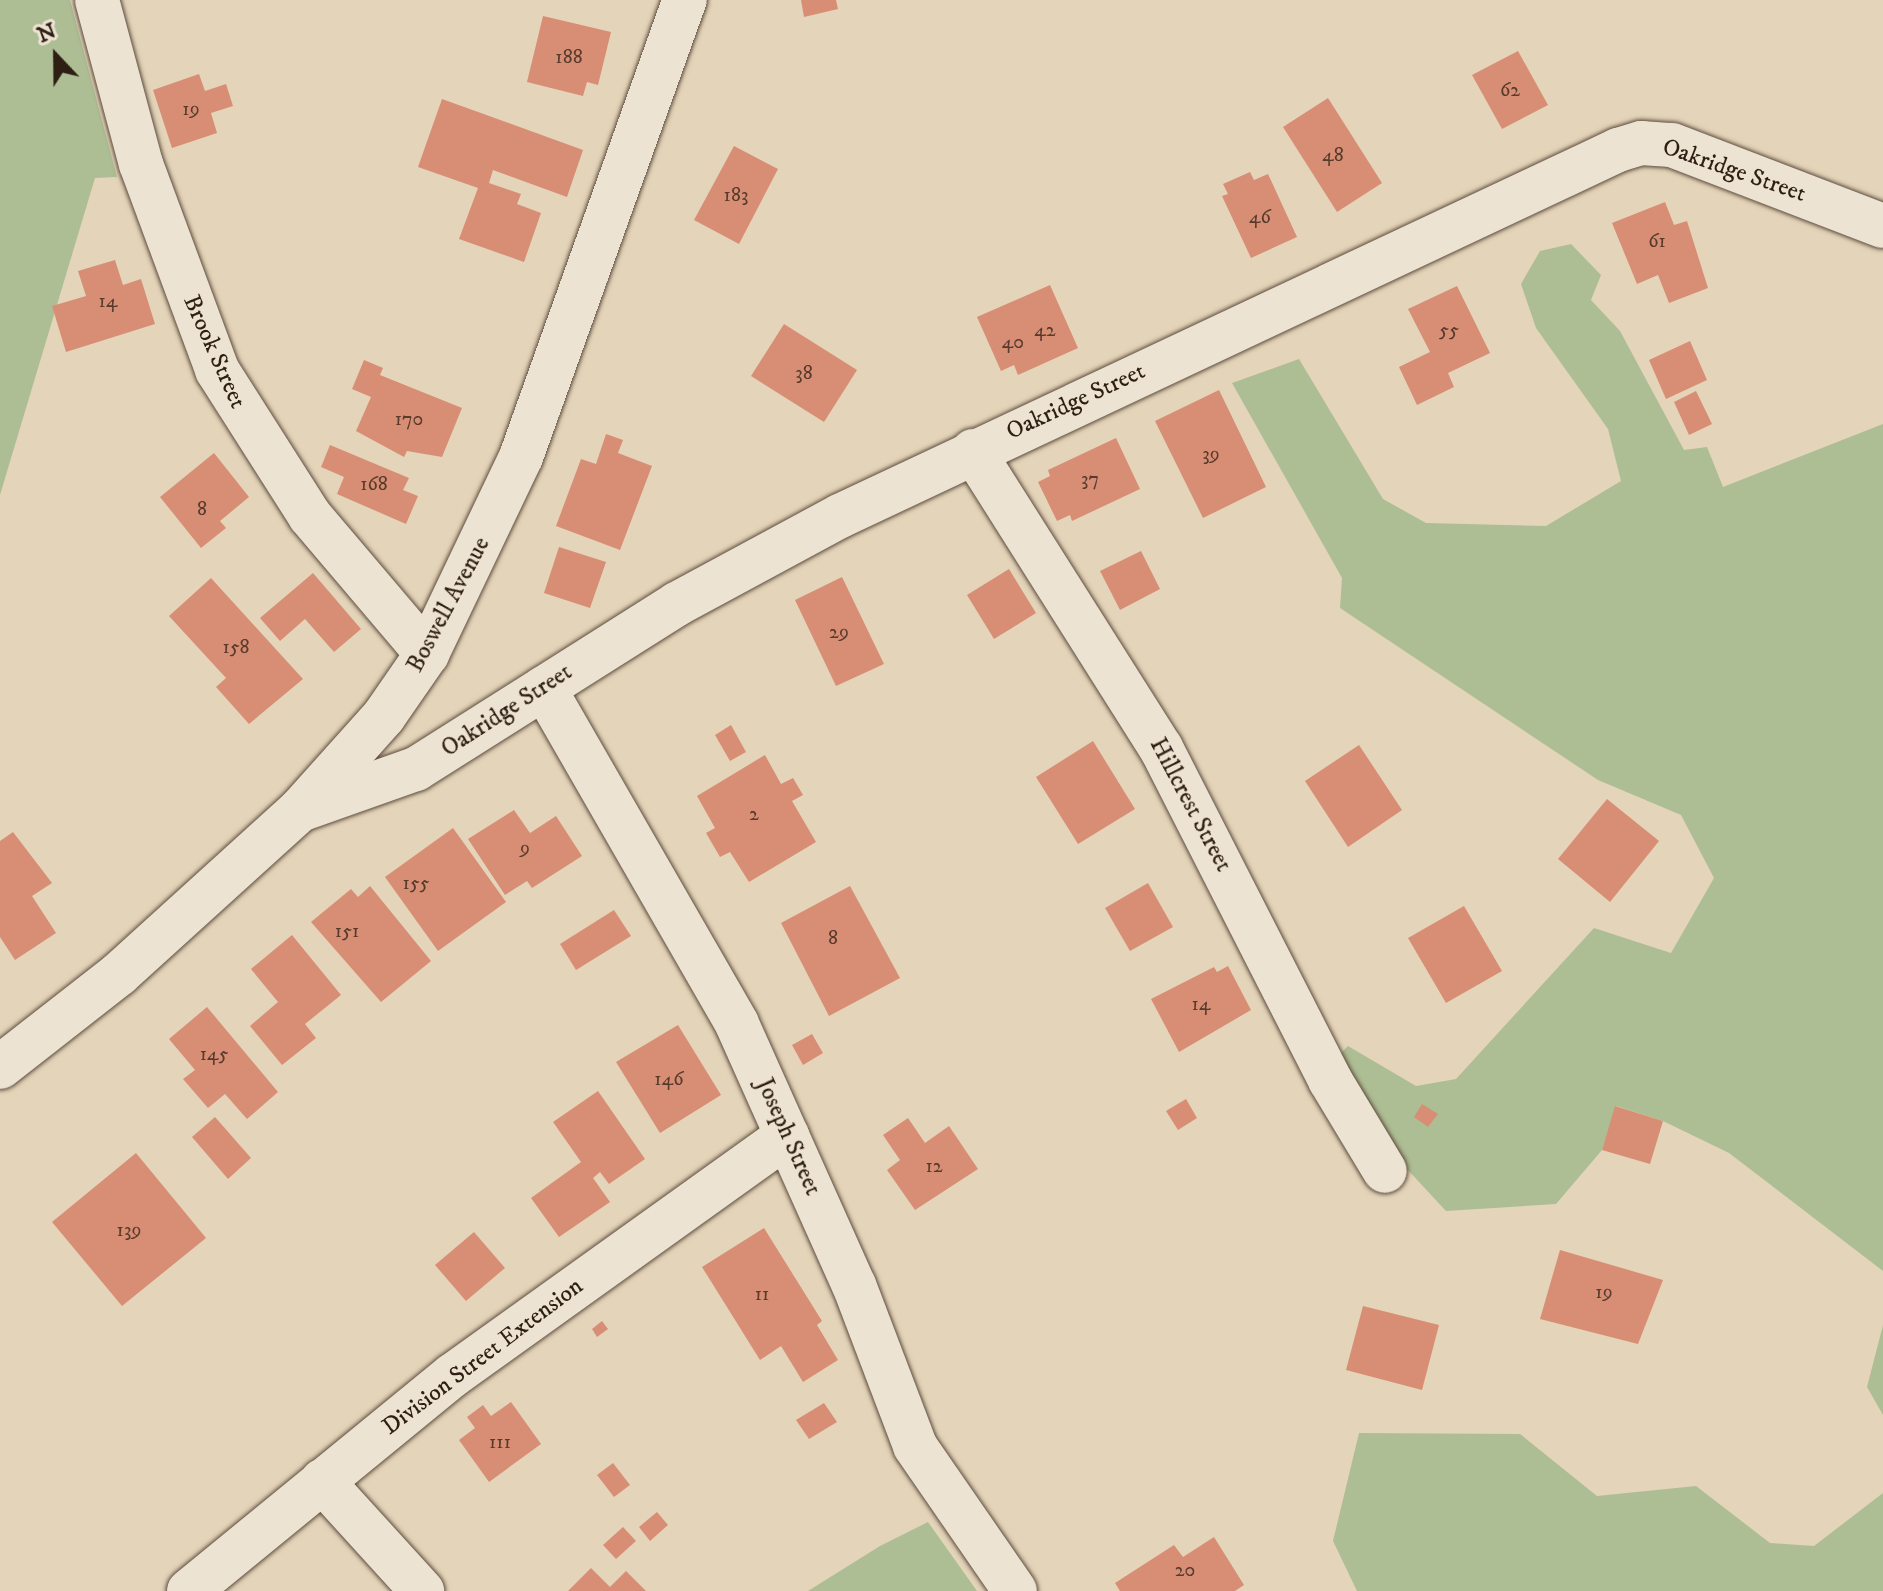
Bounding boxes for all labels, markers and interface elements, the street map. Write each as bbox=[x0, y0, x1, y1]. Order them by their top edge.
north arrow bbox=[16, 16, 96, 96]
text: N bbox=[33, 17, 60, 49]
house number: 188 bbox=[555, 45, 583, 69]
house number: 62 bbox=[1500, 78, 1520, 102]
house number: 19 bbox=[182, 97, 200, 121]
street label: Oakridge Street bbox=[1659, 133, 1809, 209]
house number: 48 bbox=[1322, 143, 1344, 167]
house number: 183 bbox=[724, 183, 748, 207]
house number: 46 bbox=[1249, 205, 1271, 229]
house number: 61 bbox=[1648, 229, 1666, 253]
house number: 14 bbox=[99, 289, 117, 313]
street label: Brook Street bbox=[176, 291, 252, 413]
house number: 42 bbox=[1034, 318, 1056, 342]
house number: 55 bbox=[1439, 318, 1459, 342]
house number: 40 bbox=[1002, 330, 1024, 354]
street label: Oakridge Street bbox=[1002, 357, 1150, 447]
house number: 38 bbox=[795, 361, 813, 385]
house number: 170 bbox=[395, 407, 423, 431]
house number: 39 bbox=[1202, 442, 1220, 466]
house number: 37 bbox=[1081, 467, 1099, 491]
house number: 168 bbox=[360, 472, 388, 496]
house number: 8 bbox=[197, 497, 207, 521]
street label: Boswell Avenue bbox=[401, 533, 497, 677]
house number: 29 bbox=[829, 620, 849, 644]
house number: 158 bbox=[222, 635, 250, 659]
street label: Oakridge Street bbox=[436, 658, 578, 764]
street label: Hillcrest Street bbox=[1143, 733, 1237, 877]
house number: 2 bbox=[749, 802, 759, 826]
house number: 9 bbox=[520, 836, 530, 860]
house number: 155 bbox=[402, 871, 430, 895]
house number: 151 bbox=[335, 919, 359, 943]
house number: 8 bbox=[828, 926, 838, 950]
house number: 14 bbox=[1192, 992, 1210, 1016]
house number: 145 bbox=[200, 1042, 228, 1066]
house number: 146 bbox=[654, 1067, 684, 1091]
street label: Joseph Street bbox=[749, 1074, 827, 1200]
house number: 12 bbox=[925, 1154, 943, 1178]
house number: 139 bbox=[117, 1218, 141, 1242]
street label: Division Street Extension bbox=[377, 1272, 589, 1442]
house number: 19 bbox=[1595, 1280, 1613, 1304]
house number: 11 bbox=[755, 1282, 769, 1306]
house number: 111 bbox=[489, 1430, 511, 1454]
house number: 20 bbox=[1175, 1558, 1195, 1582]

